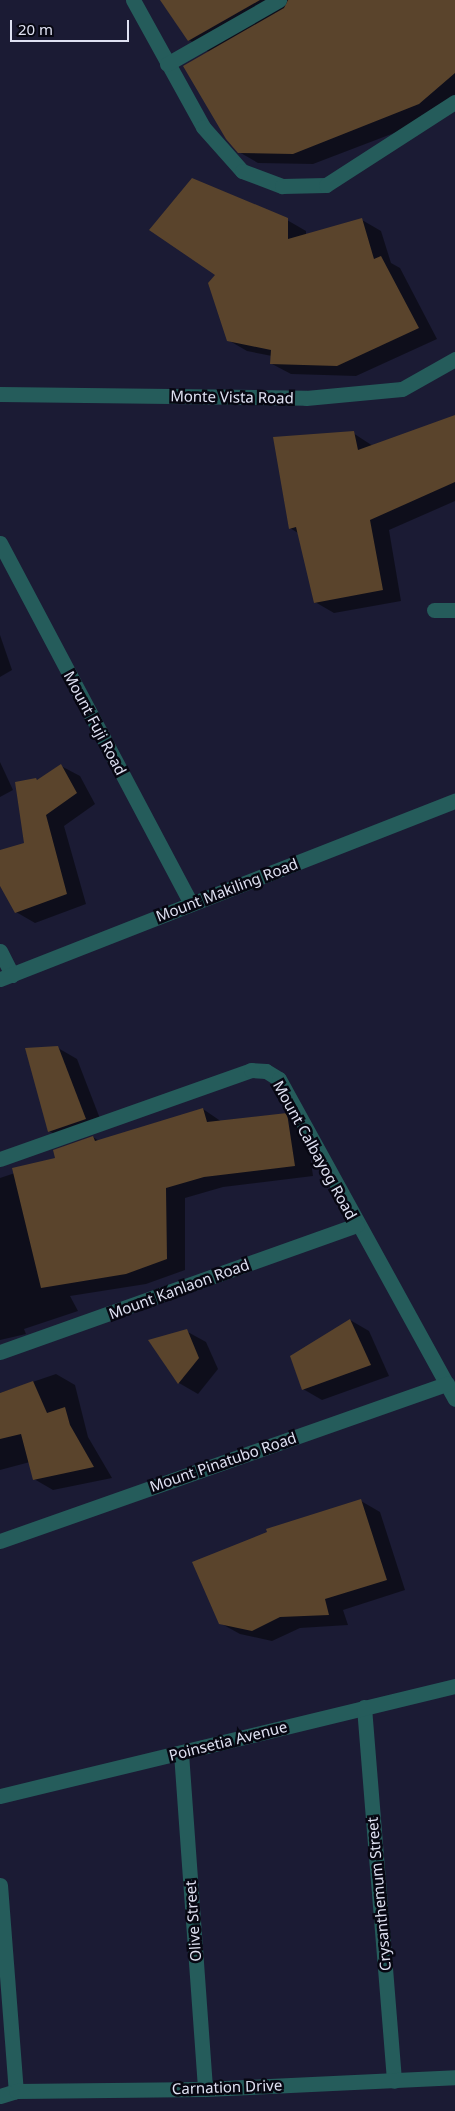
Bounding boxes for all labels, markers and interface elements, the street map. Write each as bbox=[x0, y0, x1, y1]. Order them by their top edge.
scale bar bbox=[12, 10, 131, 42]
text: 20 m bbox=[18, 19, 53, 39]
street label: Monte Vista Road bbox=[170, 387, 294, 407]
street label: Mount Fuji Road bbox=[60, 668, 130, 778]
street label: Mount Makiling Road bbox=[153, 855, 301, 925]
street label: Mount Calbayog Road bbox=[269, 1077, 361, 1223]
street label: Mount Kanlaon Road bbox=[106, 1255, 252, 1323]
street label: Mount Pinatubo Road bbox=[147, 1428, 299, 1496]
street label: Poinsetia Avenue bbox=[167, 1718, 289, 1764]
street label: Crysanthemum Street bbox=[363, 1816, 395, 1972]
street label: Olive Street bbox=[181, 1880, 205, 1962]
street label: Carnation Drive bbox=[172, 2076, 282, 2098]

